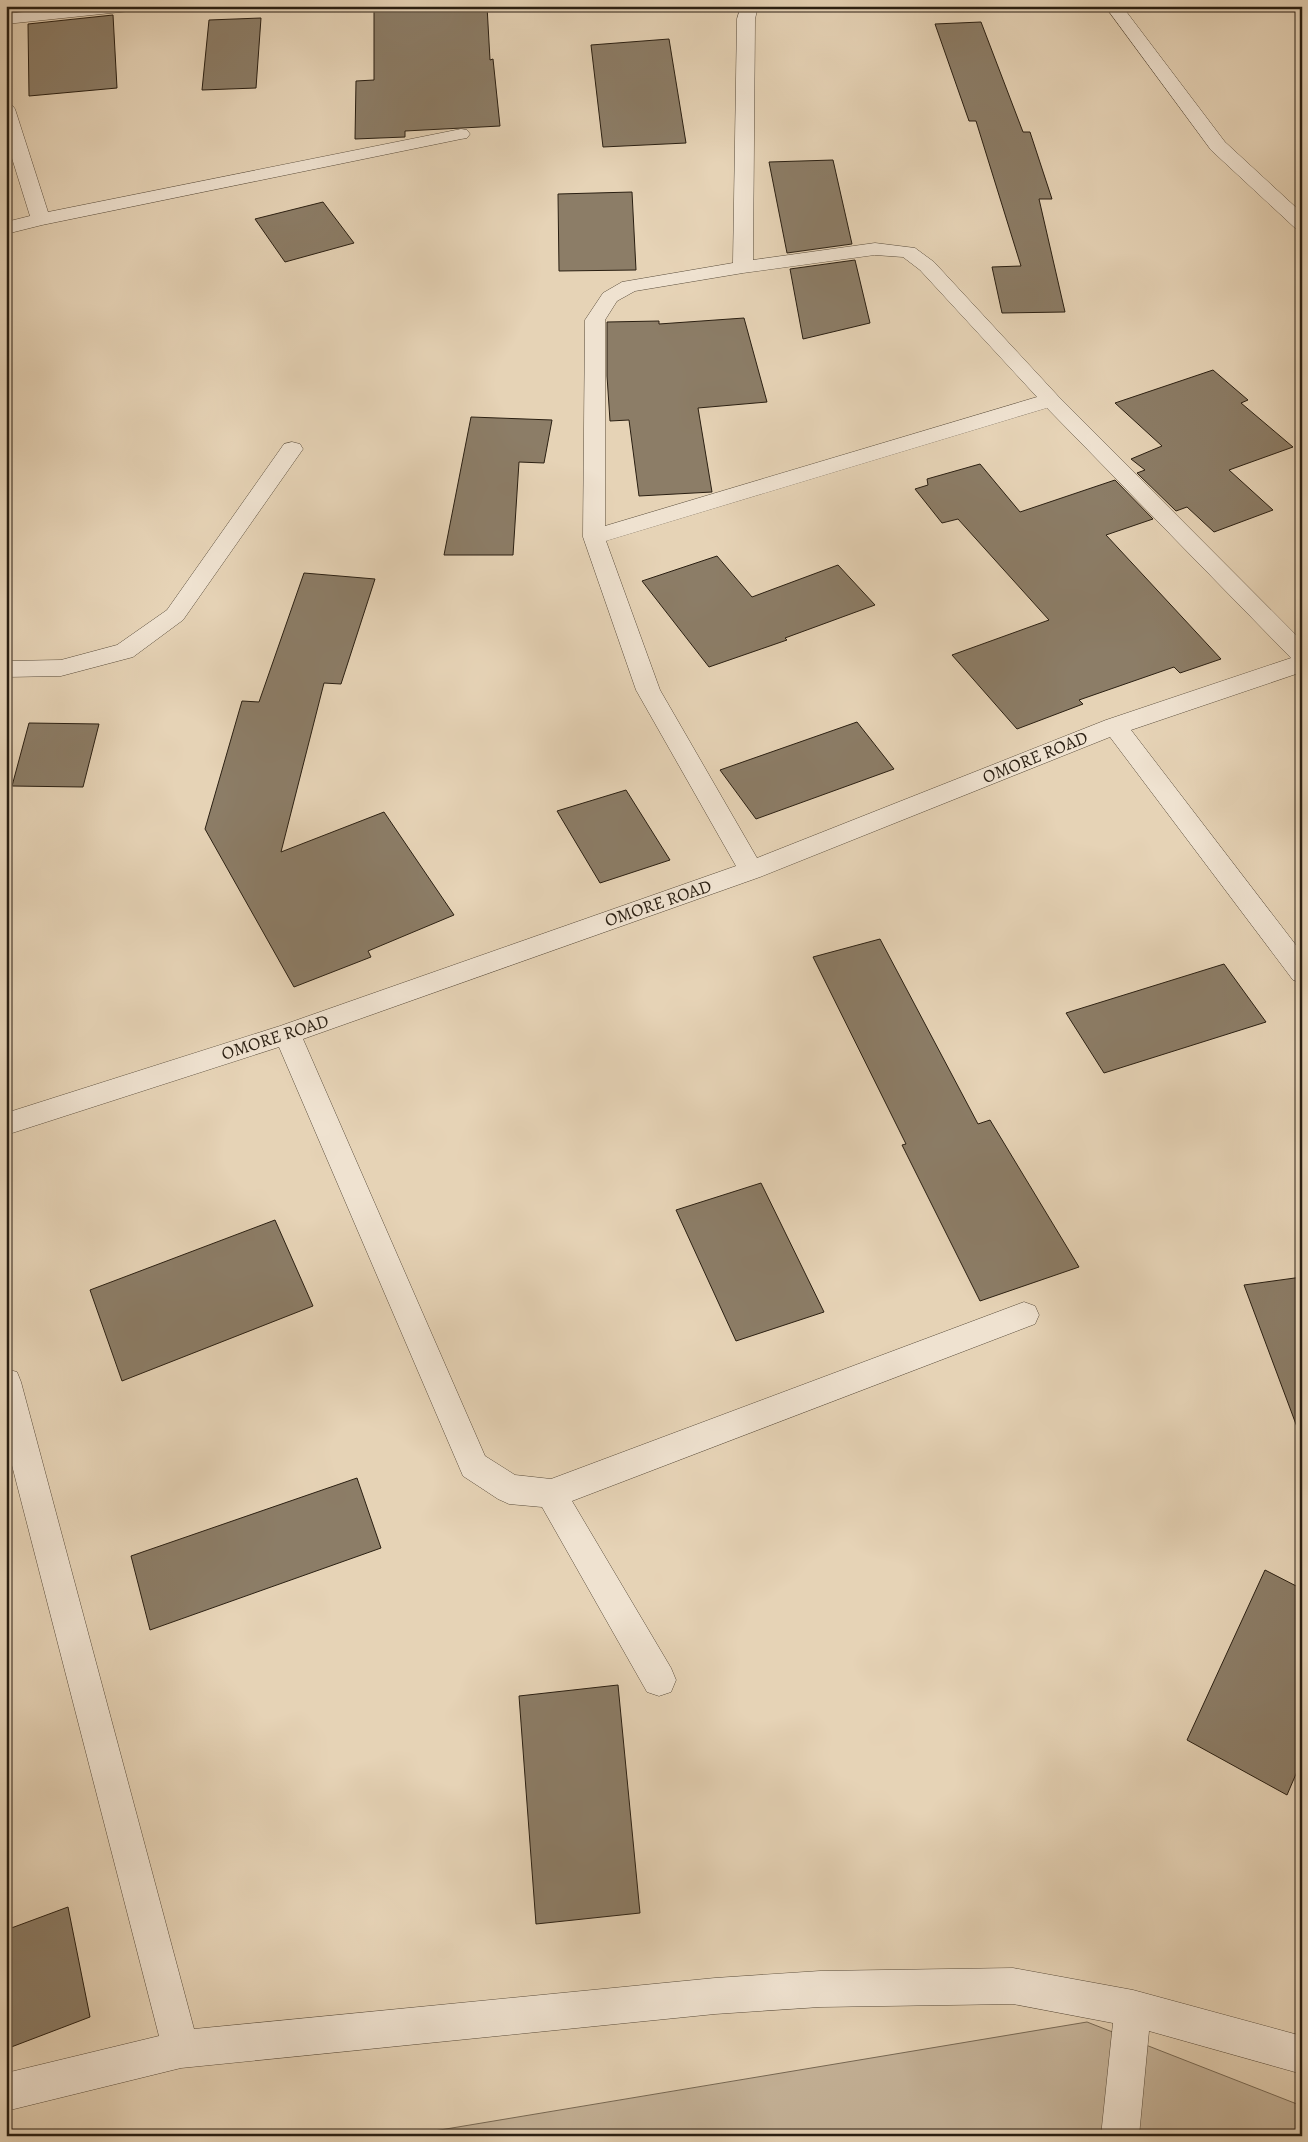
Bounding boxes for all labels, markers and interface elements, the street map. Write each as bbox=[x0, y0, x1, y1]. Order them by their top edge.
street label: OMORE ROAD bbox=[979, 725, 1091, 789]
street label: OMORE ROAD bbox=[601, 874, 715, 932]
street label: OMORE ROAD bbox=[218, 1008, 332, 1066]

